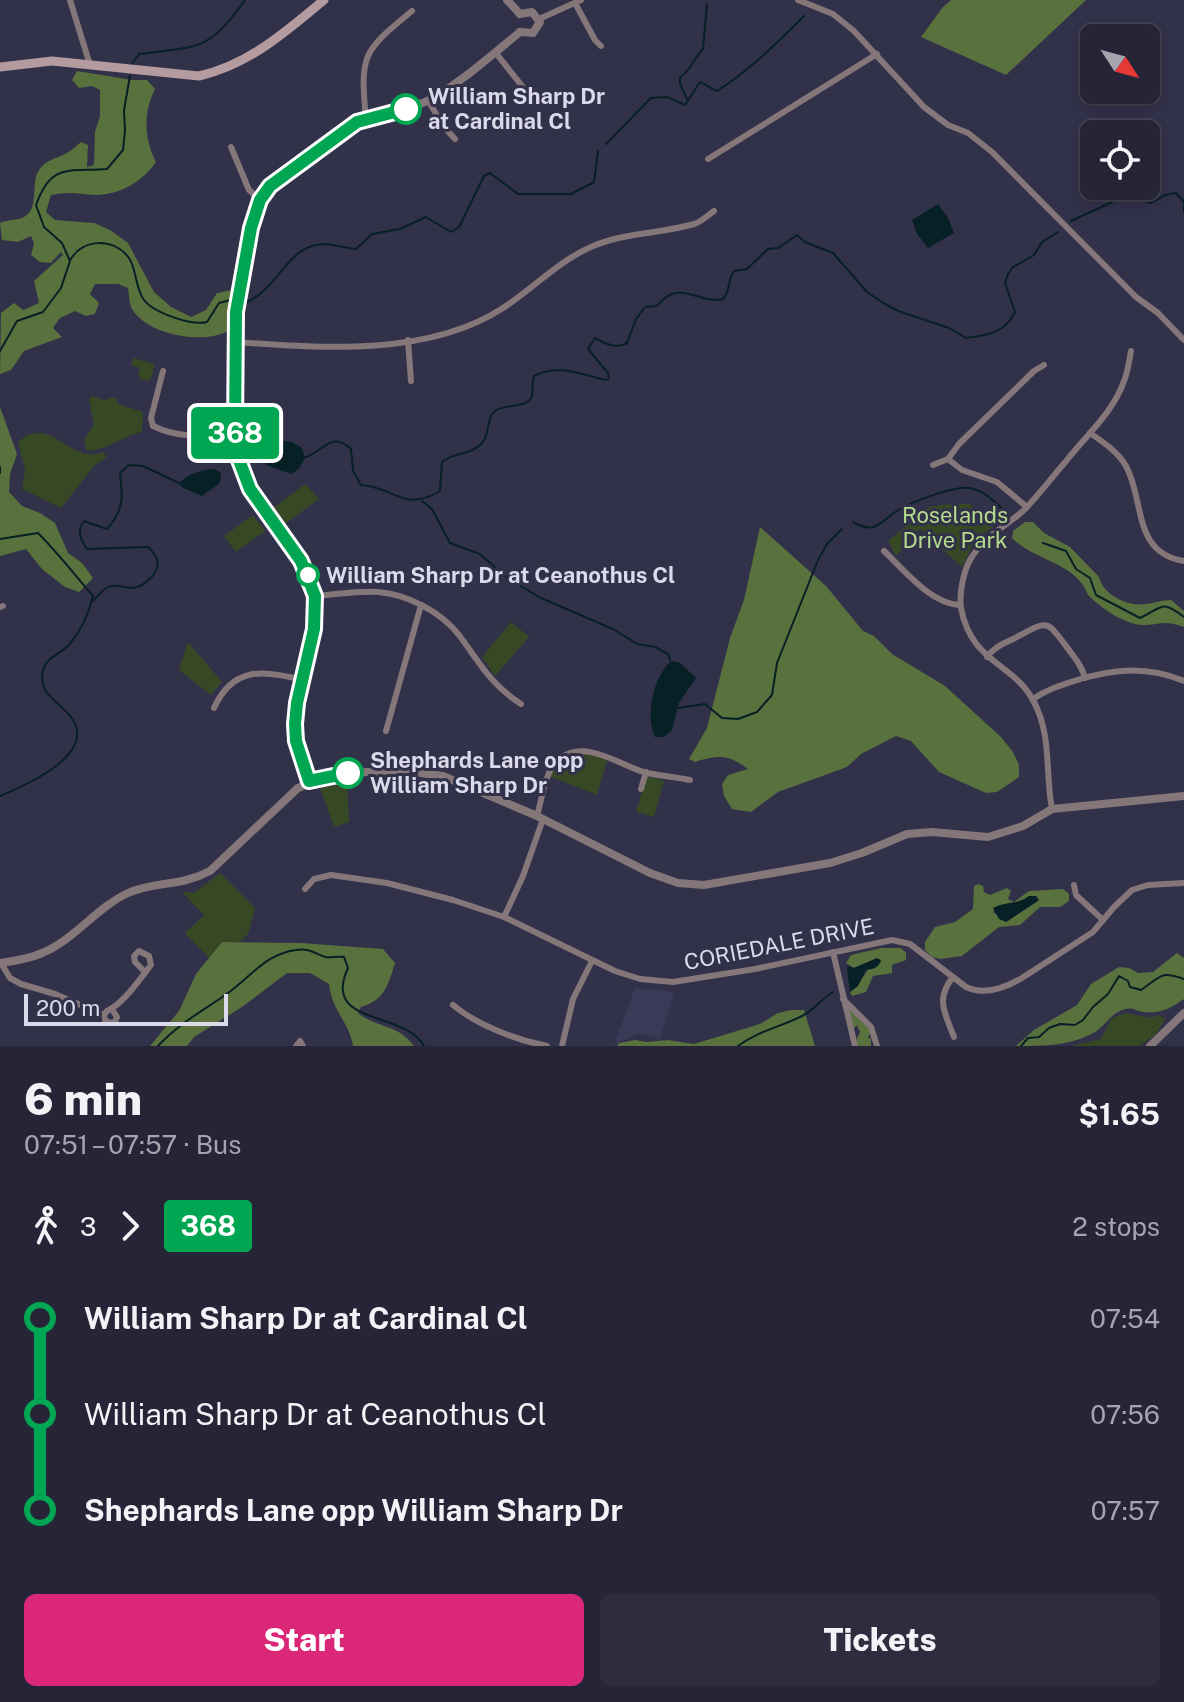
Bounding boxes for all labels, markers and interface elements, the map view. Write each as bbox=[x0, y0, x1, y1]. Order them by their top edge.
north arrow bbox=[1080, 24, 1160, 104]
map controls bbox=[1080, 24, 1160, 200]
place label: William Sharp Dr at Cardinal Cl bbox=[428, 83, 605, 134]
marker: William Sharp Dr at Cardinal Cl bbox=[391, 94, 421, 124]
button: locate bbox=[1080, 120, 1160, 200]
line badge: 368 bbox=[189, 407, 281, 459]
text: 368 bbox=[207, 416, 263, 449]
park label: Roselands Drive Park bbox=[902, 502, 1008, 553]
place label: William Sharp Dr at Ceanothus Cl bbox=[326, 562, 675, 588]
marker: William Sharp Dr at Ceanothus Cl bbox=[297, 564, 319, 586]
place label: Shephards Lane opp William Sharp Dr bbox=[370, 747, 583, 798]
marker: Shephards Lane opp William Sharp Dr bbox=[333, 758, 363, 788]
street label: CORIEDALE DRIVE bbox=[682, 913, 876, 975]
scale bar bbox=[24, 990, 228, 1026]
text: 200 m bbox=[36, 995, 100, 1021]
text: 6 min bbox=[24, 1073, 142, 1125]
text: $1.65 bbox=[1079, 1096, 1160, 1132]
text: 07:51 – 07:57 · Bus bbox=[24, 1129, 241, 1160]
icon: walk bbox=[24, 1204, 68, 1248]
icon: forward bbox=[108, 1204, 152, 1248]
text: 368 bbox=[180, 1209, 236, 1242]
text: 3 bbox=[80, 1211, 96, 1242]
text: 2 stops bbox=[1072, 1211, 1160, 1242]
text: William Sharp Dr at Cardinal Cl bbox=[84, 1300, 528, 1336]
text: 07:54 bbox=[1090, 1303, 1160, 1334]
text: William Sharp Dr at Ceanothus Cl bbox=[84, 1396, 546, 1432]
text: 07:56 bbox=[1090, 1399, 1160, 1430]
text: Shephards Lane opp William Sharp Dr bbox=[84, 1492, 623, 1528]
text: 07:57 bbox=[1091, 1495, 1160, 1526]
button: Start bbox=[24, 1594, 584, 1686]
button: Tickets bbox=[600, 1594, 1160, 1686]

